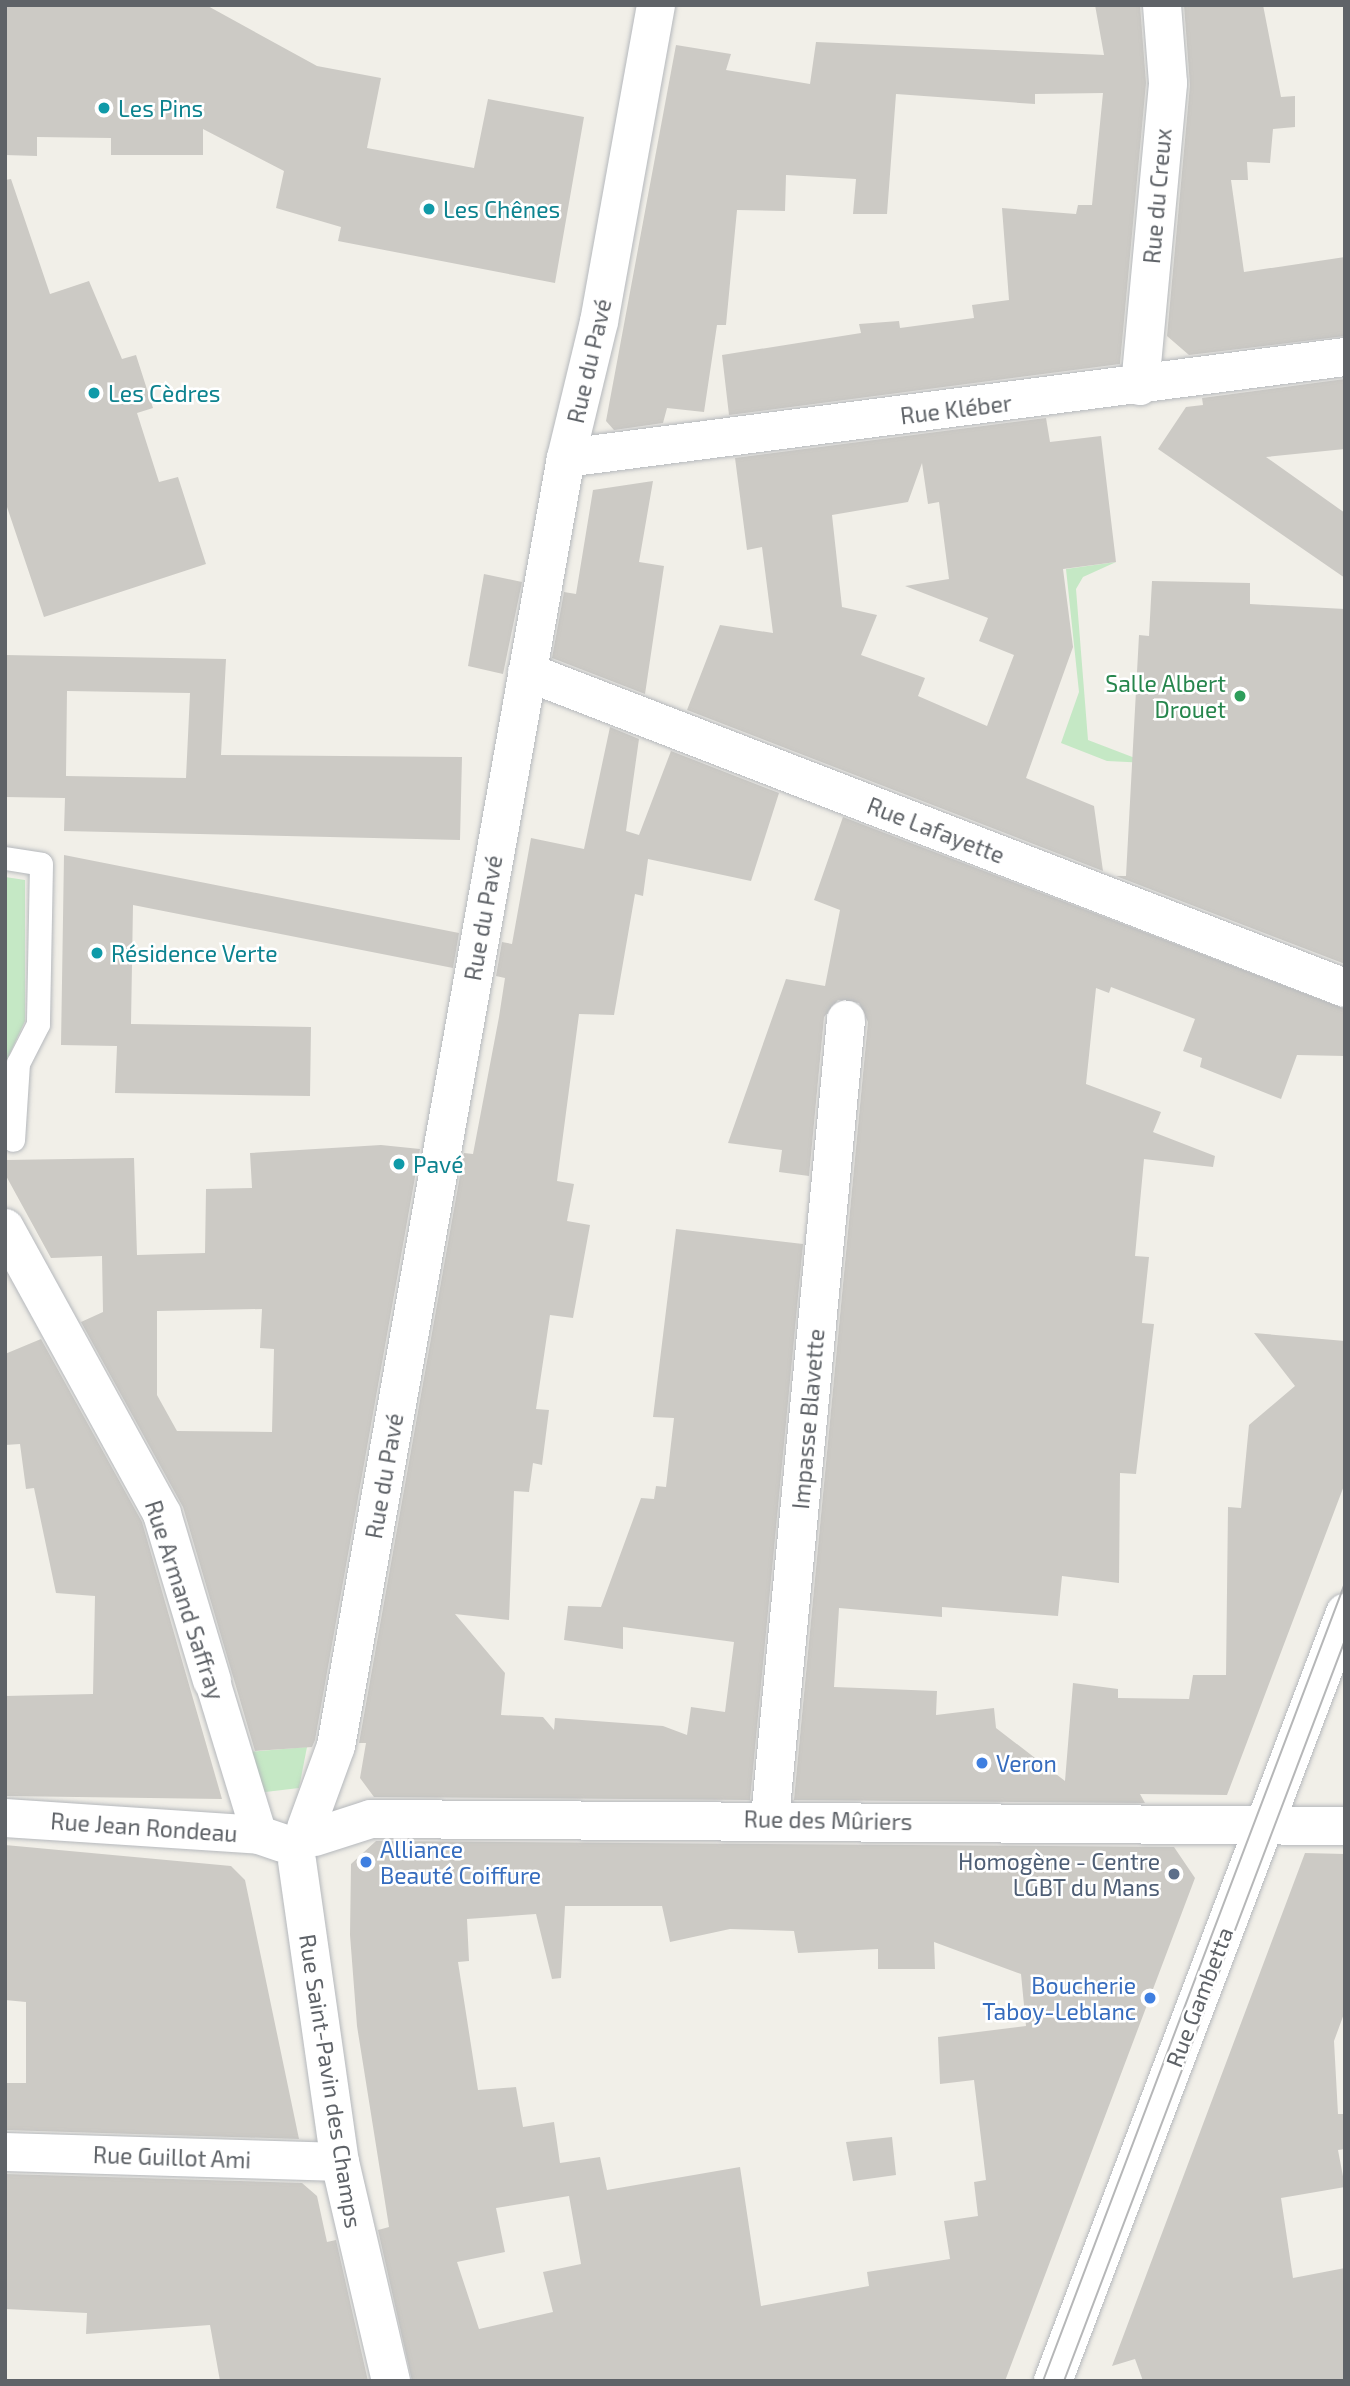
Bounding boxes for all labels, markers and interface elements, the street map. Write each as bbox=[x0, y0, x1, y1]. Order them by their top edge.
place label: Les Pins bbox=[118, 94, 203, 122]
marker: Les Pins bbox=[96, 100, 112, 116]
street label: Rue du Creux bbox=[1137, 127, 1177, 265]
place label: Les Chênes bbox=[443, 195, 560, 223]
marker: Les Chênes bbox=[421, 201, 437, 217]
street label: Rue du Pavé bbox=[561, 296, 617, 426]
place label: Les Cèdres bbox=[108, 379, 221, 407]
marker: Les Cèdres bbox=[86, 385, 102, 401]
street label: Rue Kléber bbox=[899, 388, 1013, 430]
place label: Salle Albert Drouet bbox=[1105, 669, 1226, 723]
marker: Salle Albert Drouet bbox=[1232, 688, 1248, 704]
street label: Rue Lafayette bbox=[863, 791, 1009, 869]
street label: Rue du Pavé bbox=[458, 853, 508, 983]
place label: Résidence Verte bbox=[111, 939, 278, 967]
marker: Résidence Verte bbox=[89, 945, 105, 961]
place label: Pavé bbox=[413, 1150, 464, 1178]
marker: Pavé bbox=[391, 1156, 407, 1172]
street label: Impasse Blavette bbox=[786, 1328, 830, 1510]
street label: Rue du Pavé bbox=[359, 1411, 409, 1541]
street label: Rue Armand Saffray bbox=[140, 1497, 230, 1703]
place label: Veron bbox=[996, 1749, 1057, 1777]
marker: Veron bbox=[974, 1755, 990, 1771]
street label: Rue des Mûriers bbox=[743, 1805, 913, 1835]
street label: Rue Jean Rondeau bbox=[49, 1807, 239, 1847]
place label: Alliance Beauté Coiffure bbox=[380, 1835, 541, 1889]
place label: Homogène - Centre LGBT du Mans bbox=[958, 1847, 1160, 1901]
marker: Alliance Beauté Coiffure bbox=[358, 1854, 374, 1870]
marker: Homogène - Centre LGBT du Mans bbox=[1166, 1866, 1182, 1882]
street label: Rue Gambetta bbox=[1160, 1923, 1238, 2071]
street label: Rue Saint-Pavin des Champs bbox=[294, 1932, 368, 2230]
place label: Boucherie Taboy-Leblanc bbox=[982, 1971, 1136, 2025]
marker: Boucherie Taboy-Leblanc bbox=[1142, 1990, 1158, 2006]
street label: Rue Guillot Ami bbox=[92, 2140, 252, 2174]

